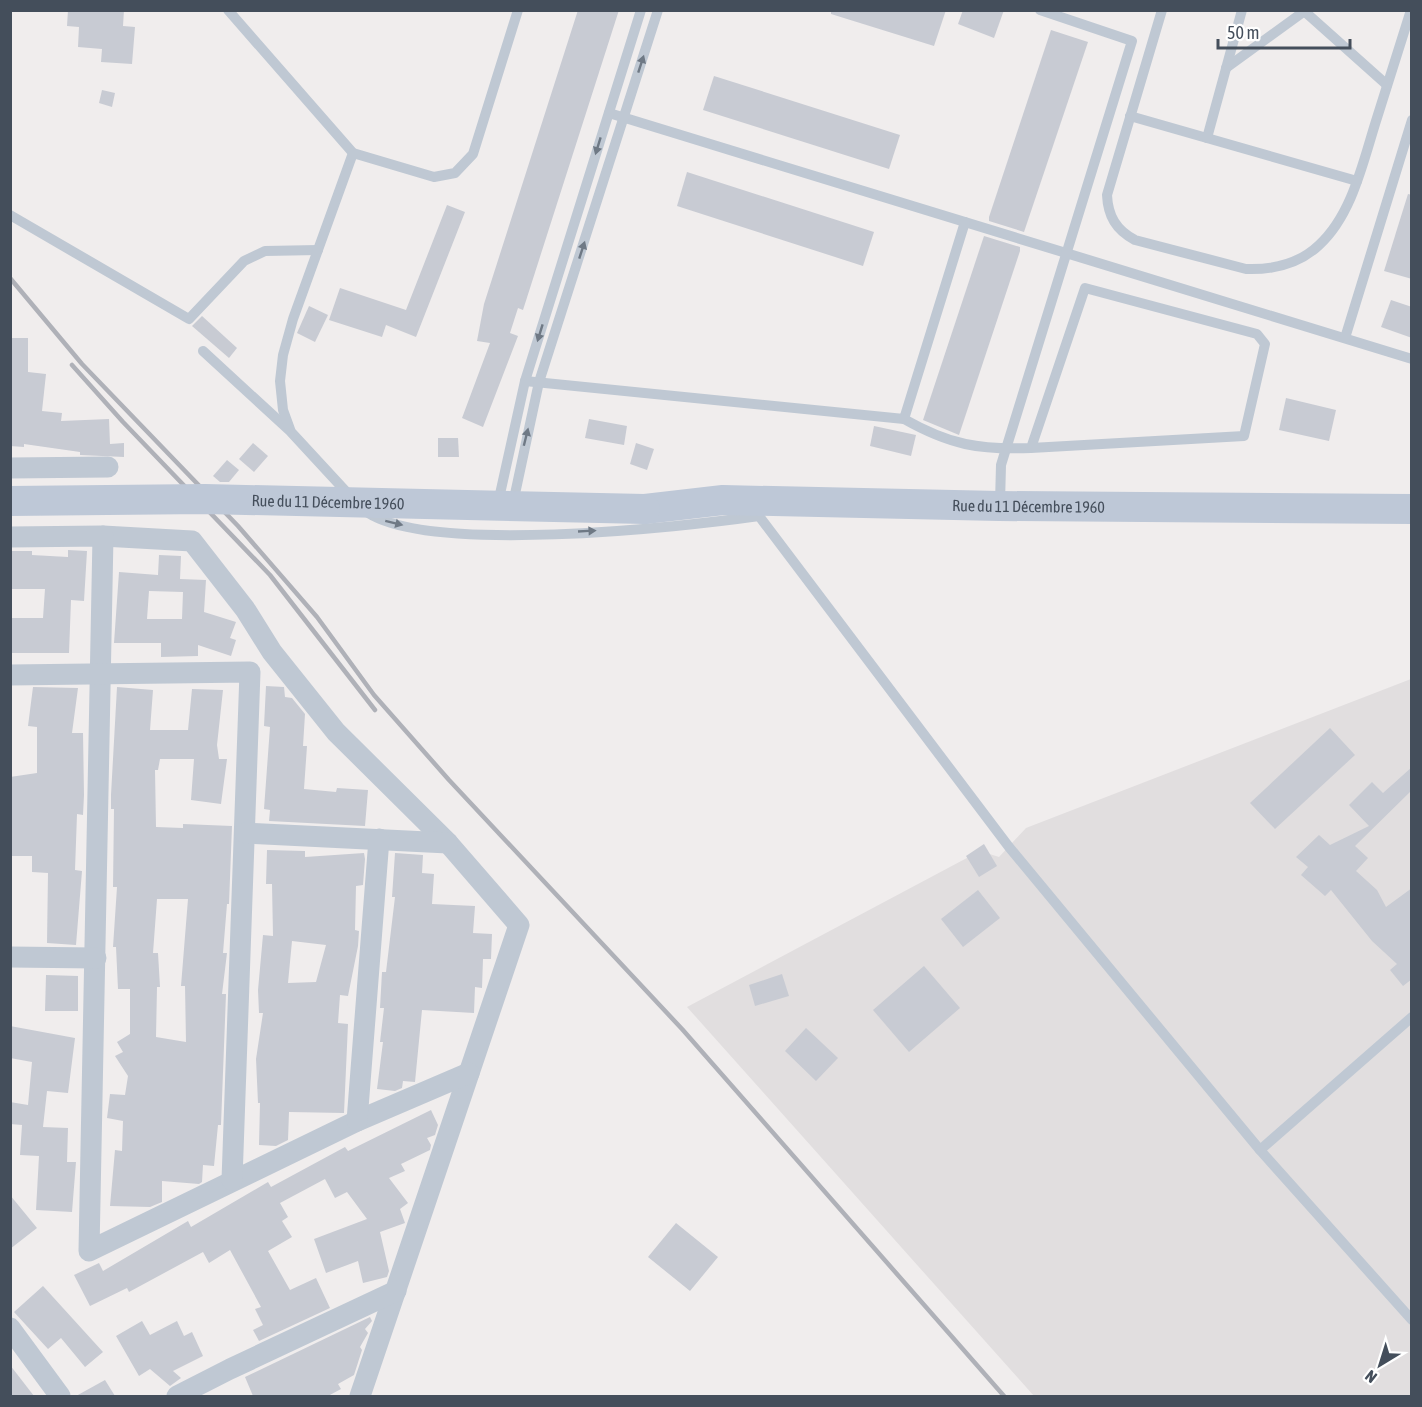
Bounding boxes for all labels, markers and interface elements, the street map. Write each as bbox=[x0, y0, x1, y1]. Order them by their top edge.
scale bar bbox=[1218, 12, 1350, 50]
text: 50 m bbox=[1227, 22, 1259, 43]
one-way arrow bbox=[637, 55, 646, 73]
one-way arrow bbox=[593, 137, 602, 155]
one-way arrow bbox=[577, 241, 587, 259]
one-way arrow bbox=[535, 324, 544, 342]
one-way arrow bbox=[522, 428, 532, 446]
street label: Rue du 11 Décembre 1960 bbox=[251, 491, 405, 513]
street label: Rue du 11 Décembre 1960 bbox=[952, 496, 1105, 516]
one-way arrow bbox=[385, 519, 403, 528]
one-way arrow bbox=[578, 526, 597, 535]
north arrow bbox=[1350, 1335, 1410, 1395]
text: N bbox=[1361, 1367, 1380, 1387]

